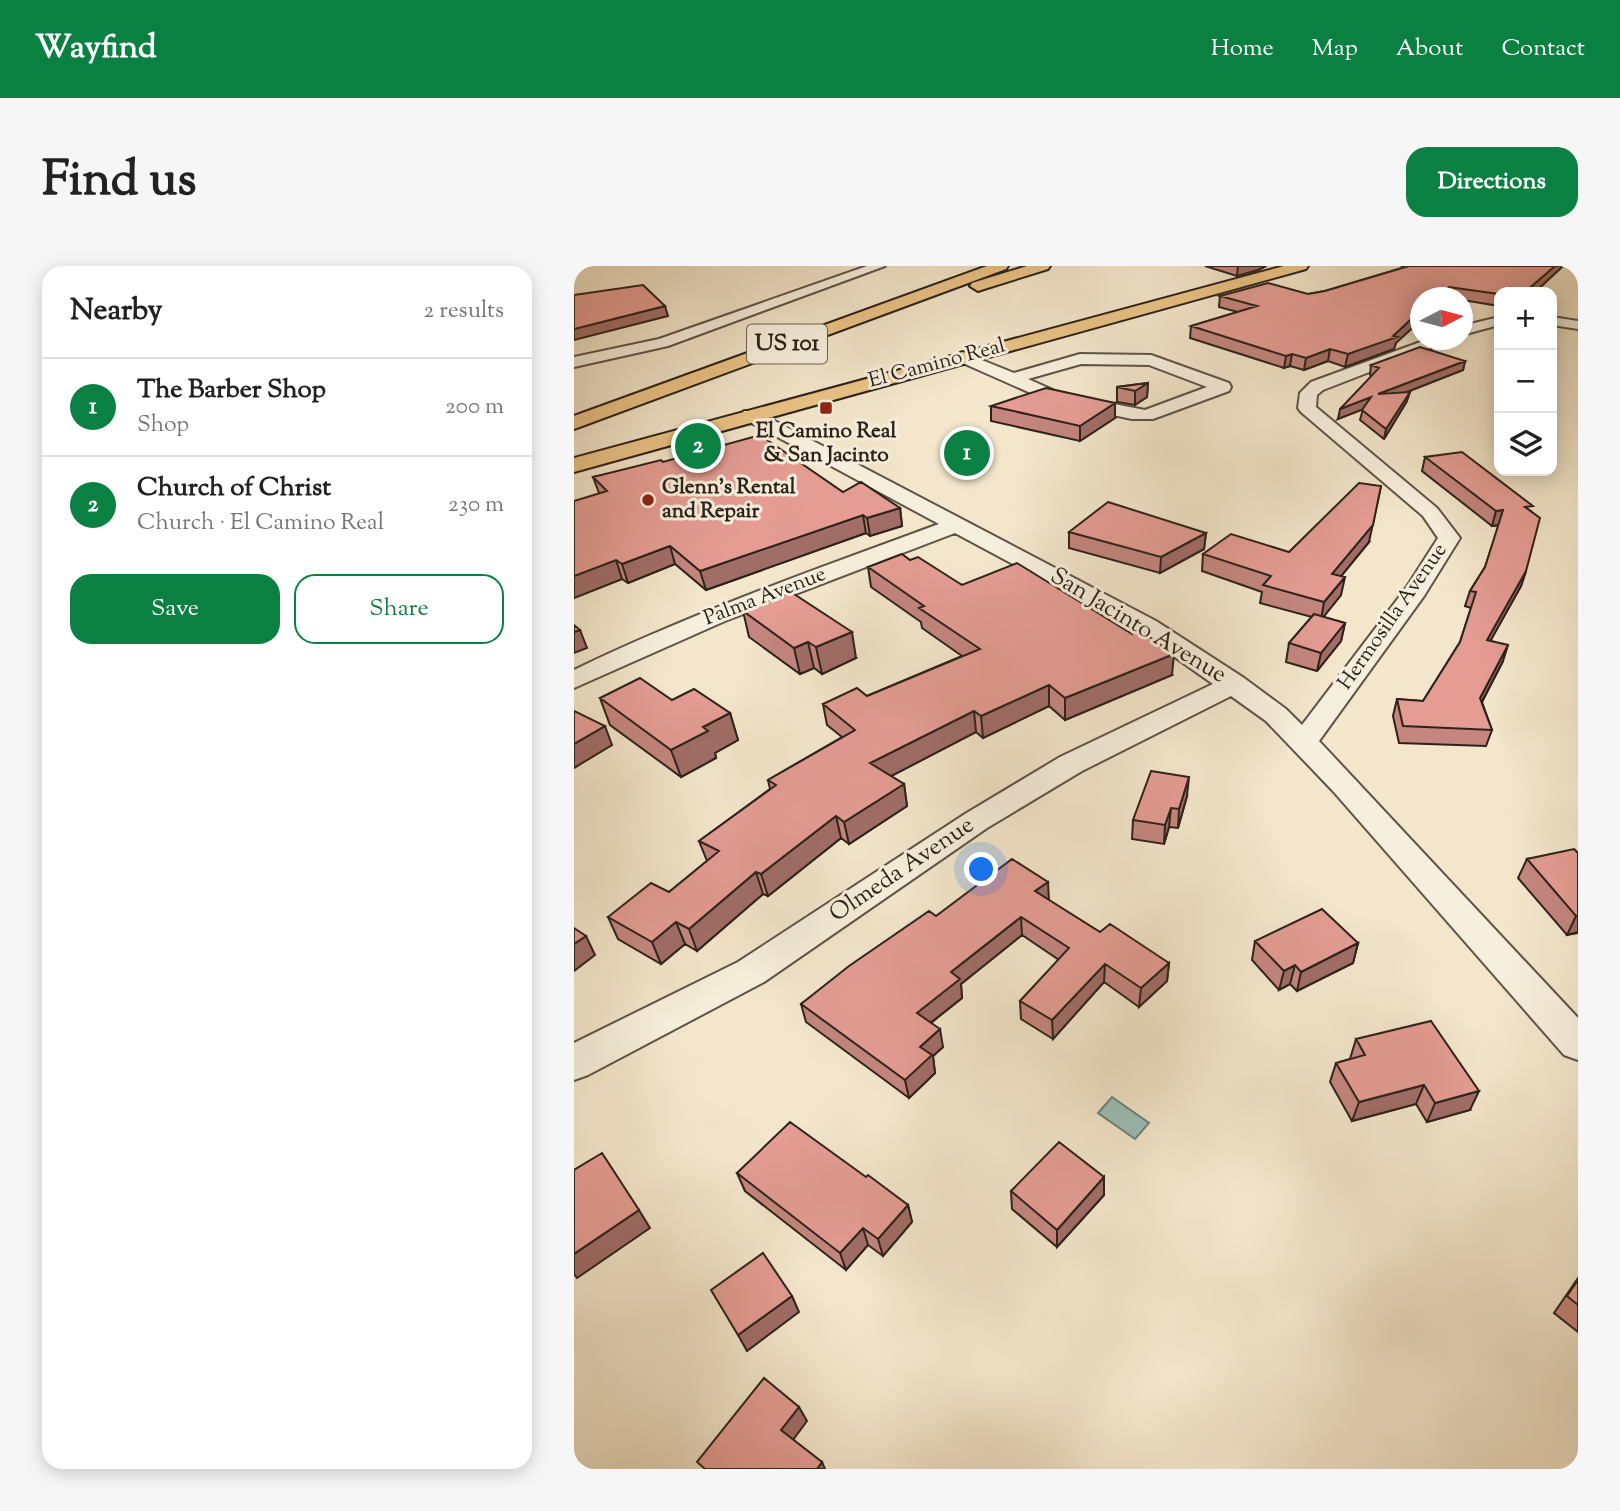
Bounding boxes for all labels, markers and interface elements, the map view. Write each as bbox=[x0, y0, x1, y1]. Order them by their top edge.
text: Wayfind bbox=[35, 25, 157, 73]
text: Home bbox=[1211, 32, 1274, 66]
text: Map bbox=[1312, 32, 1358, 66]
text: About bbox=[1396, 32, 1463, 66]
text: Contact bbox=[1501, 32, 1585, 66]
text: Find us bbox=[42, 147, 196, 217]
button: Directions bbox=[1406, 147, 1578, 217]
north arrow bbox=[1410, 287, 1473, 350]
map controls bbox=[1494, 287, 1557, 476]
button: + bbox=[1494, 287, 1557, 350]
text: Nearby bbox=[70, 290, 162, 333]
text: 2 results bbox=[424, 295, 504, 328]
road number: US 101 bbox=[747, 324, 827, 363]
street label: El Camino Real bbox=[865, 331, 1009, 397]
button: − bbox=[1494, 350, 1557, 413]
text: The Barber Shop bbox=[137, 372, 326, 409]
text: 1 bbox=[89, 391, 97, 424]
text: 200 m bbox=[445, 391, 504, 424]
marker: El Camino Real & San Jacinto bbox=[818, 400, 834, 416]
text: Shop bbox=[137, 409, 189, 442]
button: layers bbox=[1494, 413, 1557, 476]
place label: El Camino Real & San Jacinto bbox=[756, 417, 896, 471]
pin: 2 bbox=[675, 420, 721, 472]
pin: 1 bbox=[944, 427, 990, 479]
text: Church of Christ bbox=[137, 470, 331, 507]
place label: Glenn's Rental and Repair bbox=[662, 473, 796, 527]
text: 2 bbox=[88, 489, 98, 522]
text: 230 m bbox=[448, 489, 504, 522]
marker: Glenn's Rental and Repair bbox=[640, 492, 656, 508]
text: Church · El Camino Real bbox=[137, 507, 384, 540]
street label: Hermosilla Avenue bbox=[1331, 537, 1455, 697]
street label: Palma Avenue bbox=[700, 560, 830, 634]
street label: San Jacinto Avenue bbox=[1043, 560, 1233, 692]
button: Save bbox=[70, 574, 280, 644]
button: Share bbox=[294, 574, 504, 644]
street label: Olmeda Avenue bbox=[823, 809, 981, 931]
your location bbox=[964, 852, 998, 886]

